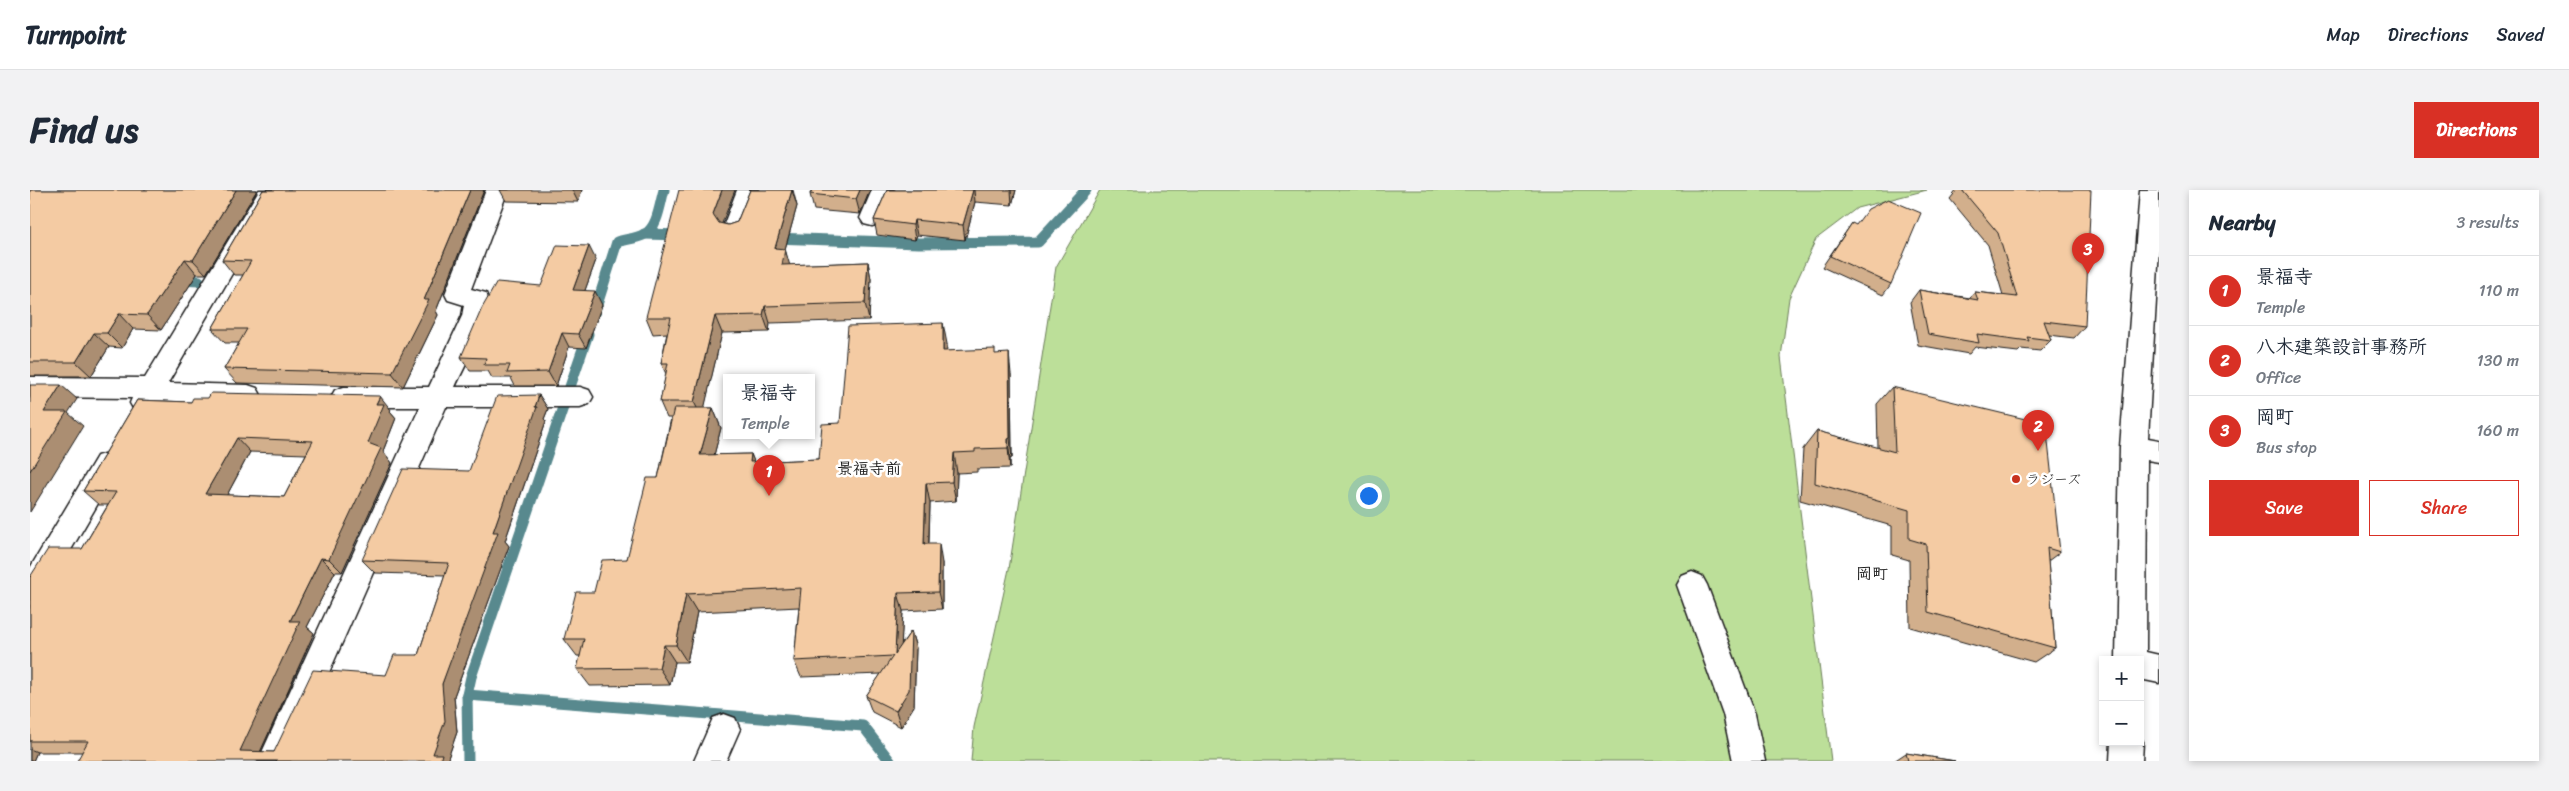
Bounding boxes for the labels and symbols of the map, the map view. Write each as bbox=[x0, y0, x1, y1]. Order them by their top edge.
pin: 3 bbox=[2072, 233, 2104, 274]
pin: 2 bbox=[2022, 410, 2054, 451]
district label: 景福寺前 bbox=[837, 454, 901, 483]
pin: 1 bbox=[753, 455, 785, 496]
place label: ラジーズ bbox=[2026, 467, 2081, 492]
marker: ラジーズ bbox=[2010, 473, 2022, 485]
your location bbox=[1356, 483, 1382, 509]
district label: 岡町 bbox=[1856, 559, 1888, 588]

